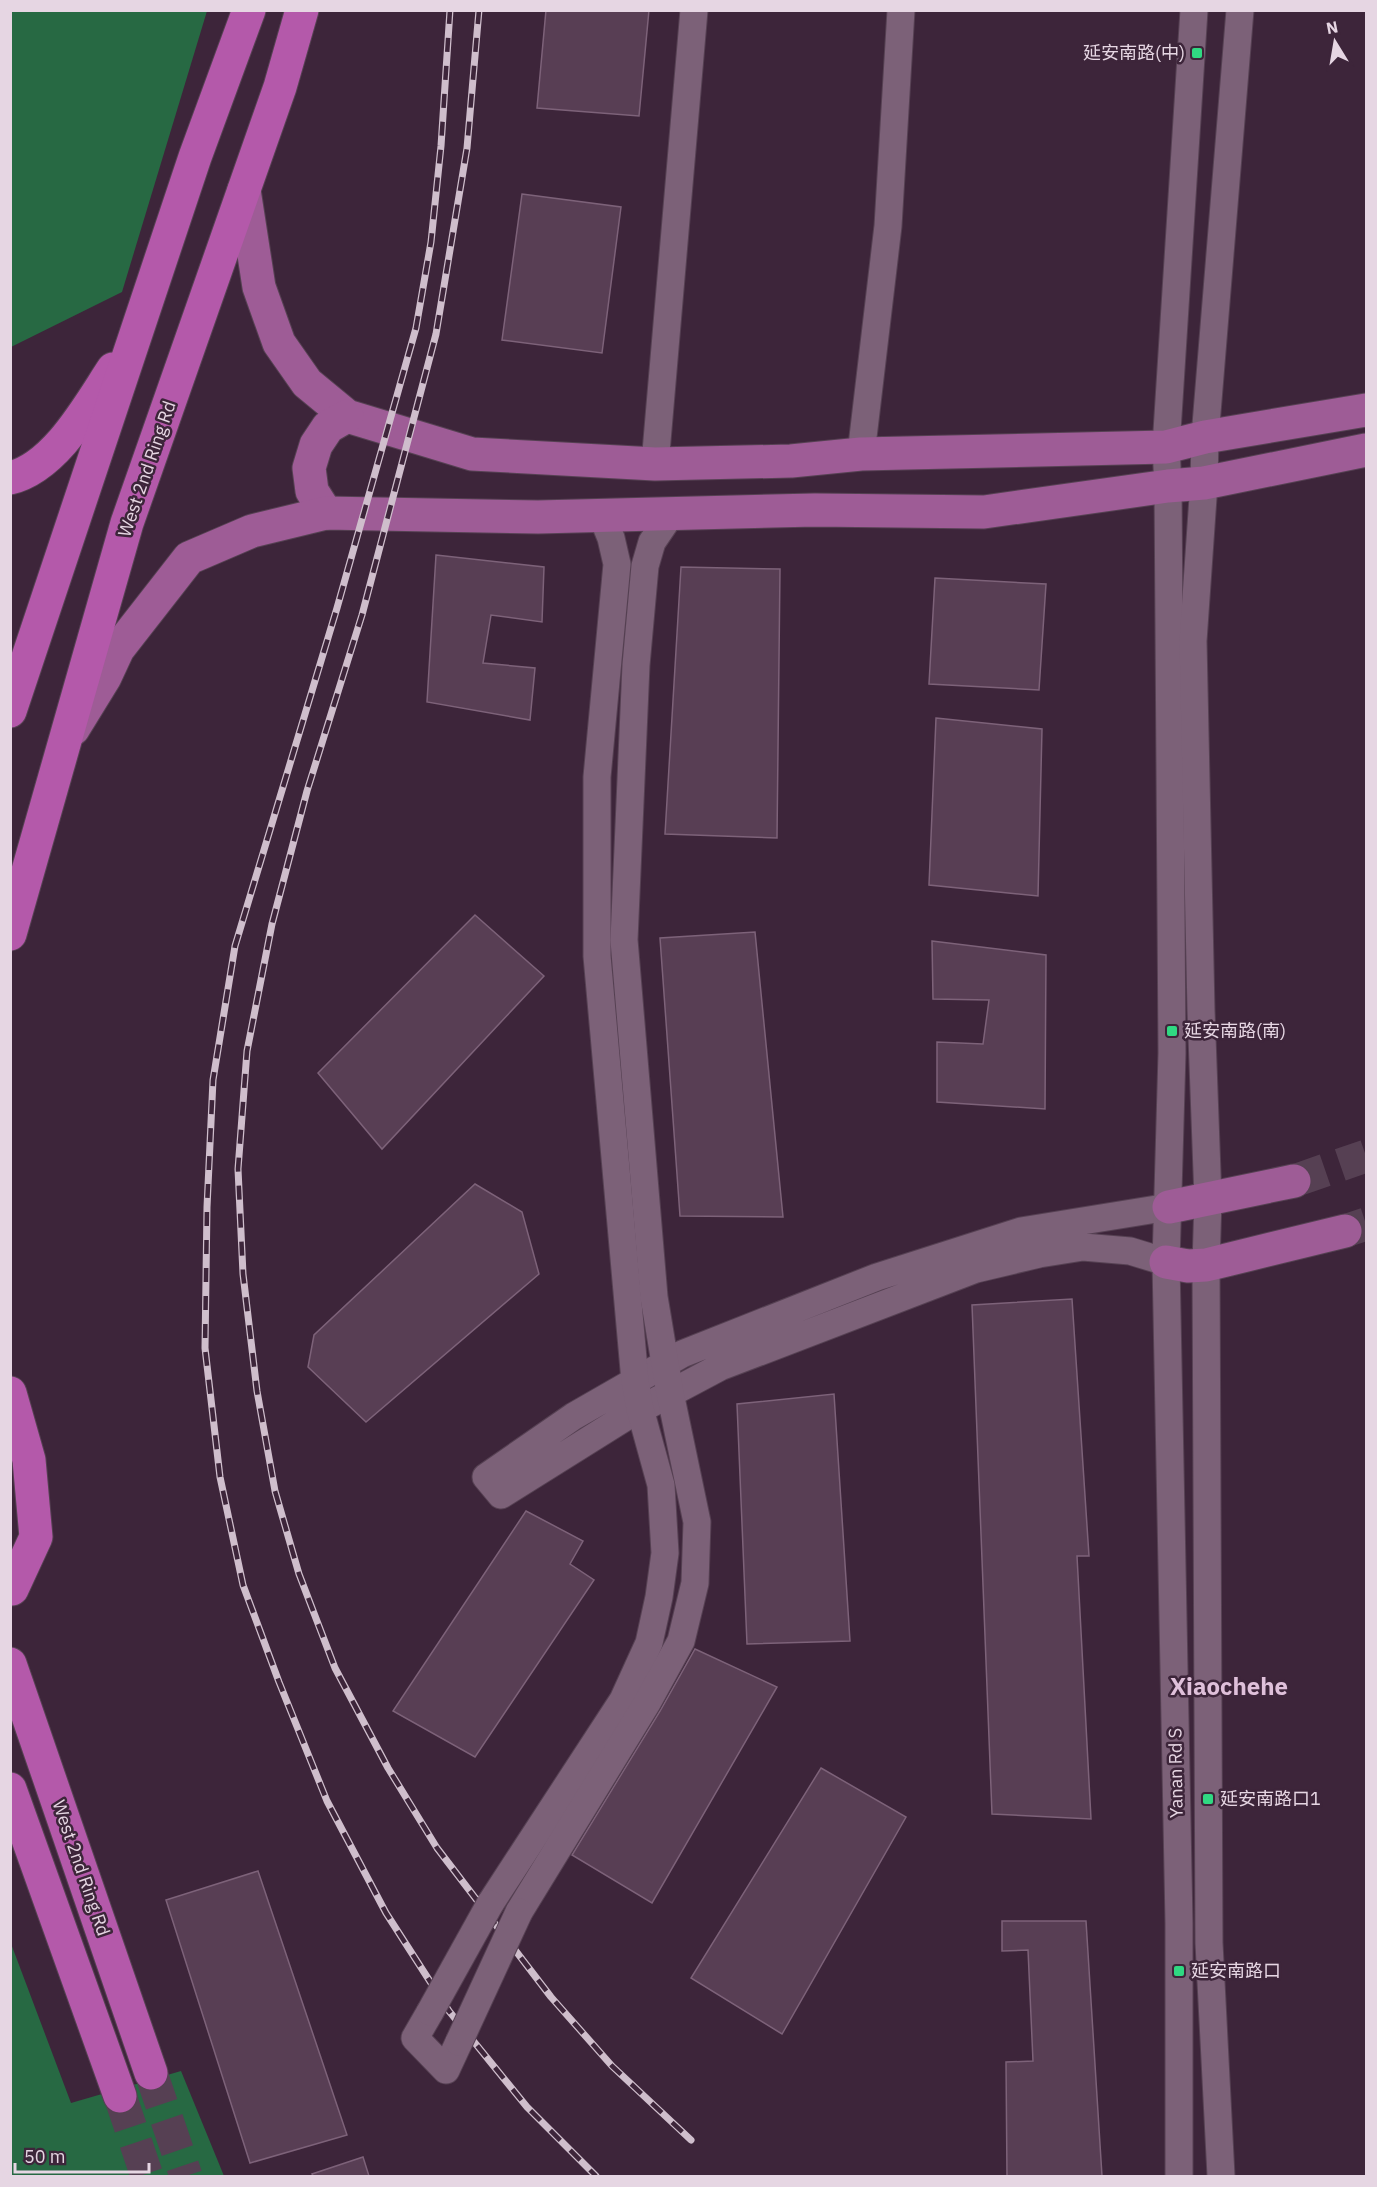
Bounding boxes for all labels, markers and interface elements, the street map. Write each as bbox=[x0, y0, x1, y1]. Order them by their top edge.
north arrow bbox=[1305, 12, 1365, 72]
text: N bbox=[1325, 16, 1340, 38]
place label: 延安南路(中) bbox=[1083, 41, 1185, 64]
marker: 延安南路(中) bbox=[1190, 46, 1204, 60]
street label: West 2nd Ring Rd bbox=[112, 398, 181, 540]
place label: 延安南路(南) bbox=[1184, 1019, 1286, 1042]
marker: 延安南路(南) bbox=[1165, 1024, 1179, 1038]
district label: Xiaochehe bbox=[1170, 1670, 1288, 1702]
street label: Yanan Rd S bbox=[1163, 1728, 1188, 1818]
place label: 延安南路口1 bbox=[1220, 1787, 1321, 1810]
marker: 延安南路口1 bbox=[1201, 1792, 1215, 1806]
street label: West 2nd Ring Rd bbox=[47, 1797, 116, 1939]
place label: 延安南路口 bbox=[1191, 1959, 1281, 1982]
marker: 延安南路口 bbox=[1172, 1964, 1186, 1978]
scale bar bbox=[15, 2136, 148, 2174]
text: 50 m bbox=[24, 2145, 66, 2168]

